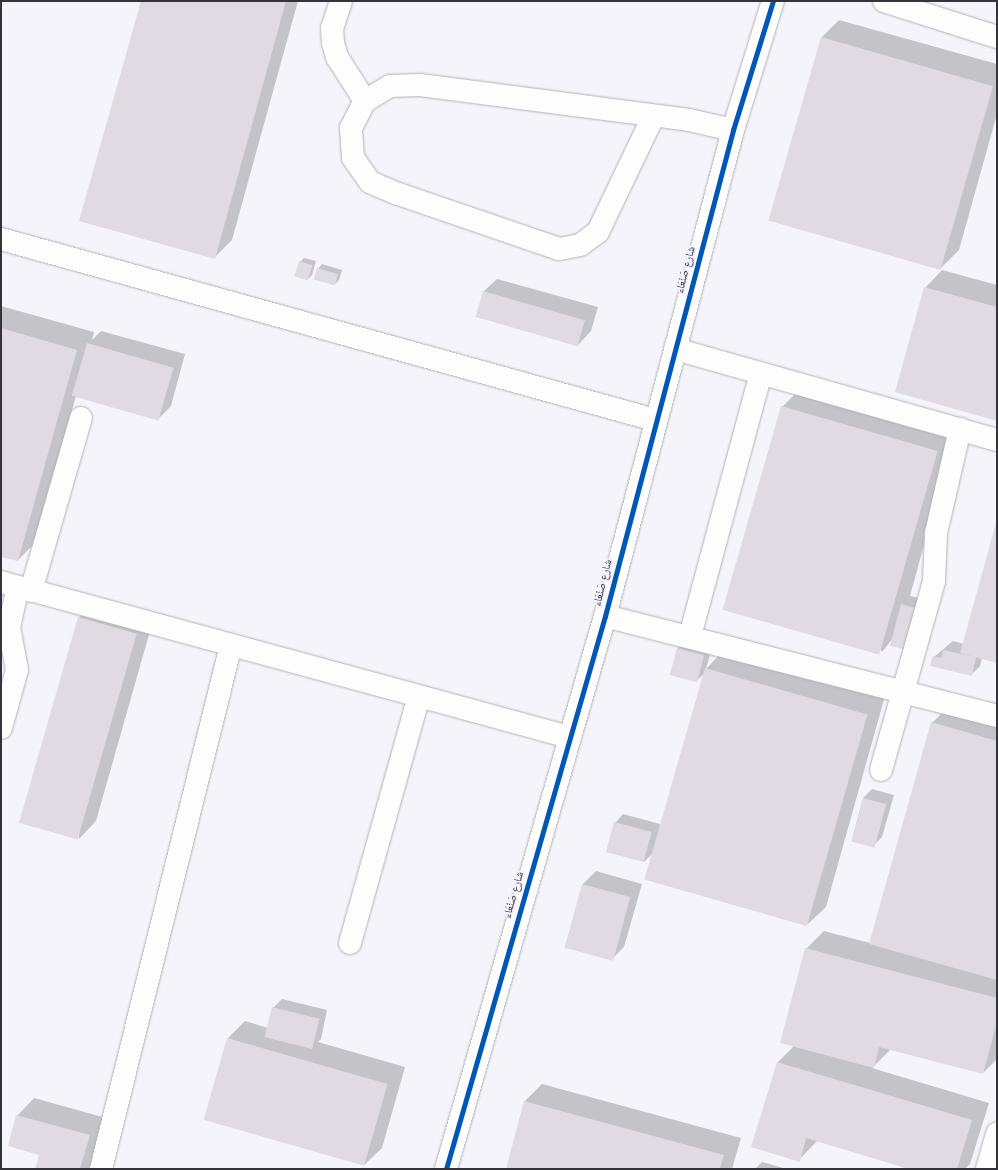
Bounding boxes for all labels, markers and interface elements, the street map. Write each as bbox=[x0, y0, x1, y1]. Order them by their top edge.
street label: شارع صَنْعَاء bbox=[673, 245, 699, 295]
street label: شارع صَنْعَاء bbox=[591, 558, 615, 608]
street label: شارع صَنْعَاء bbox=[501, 870, 527, 920]

